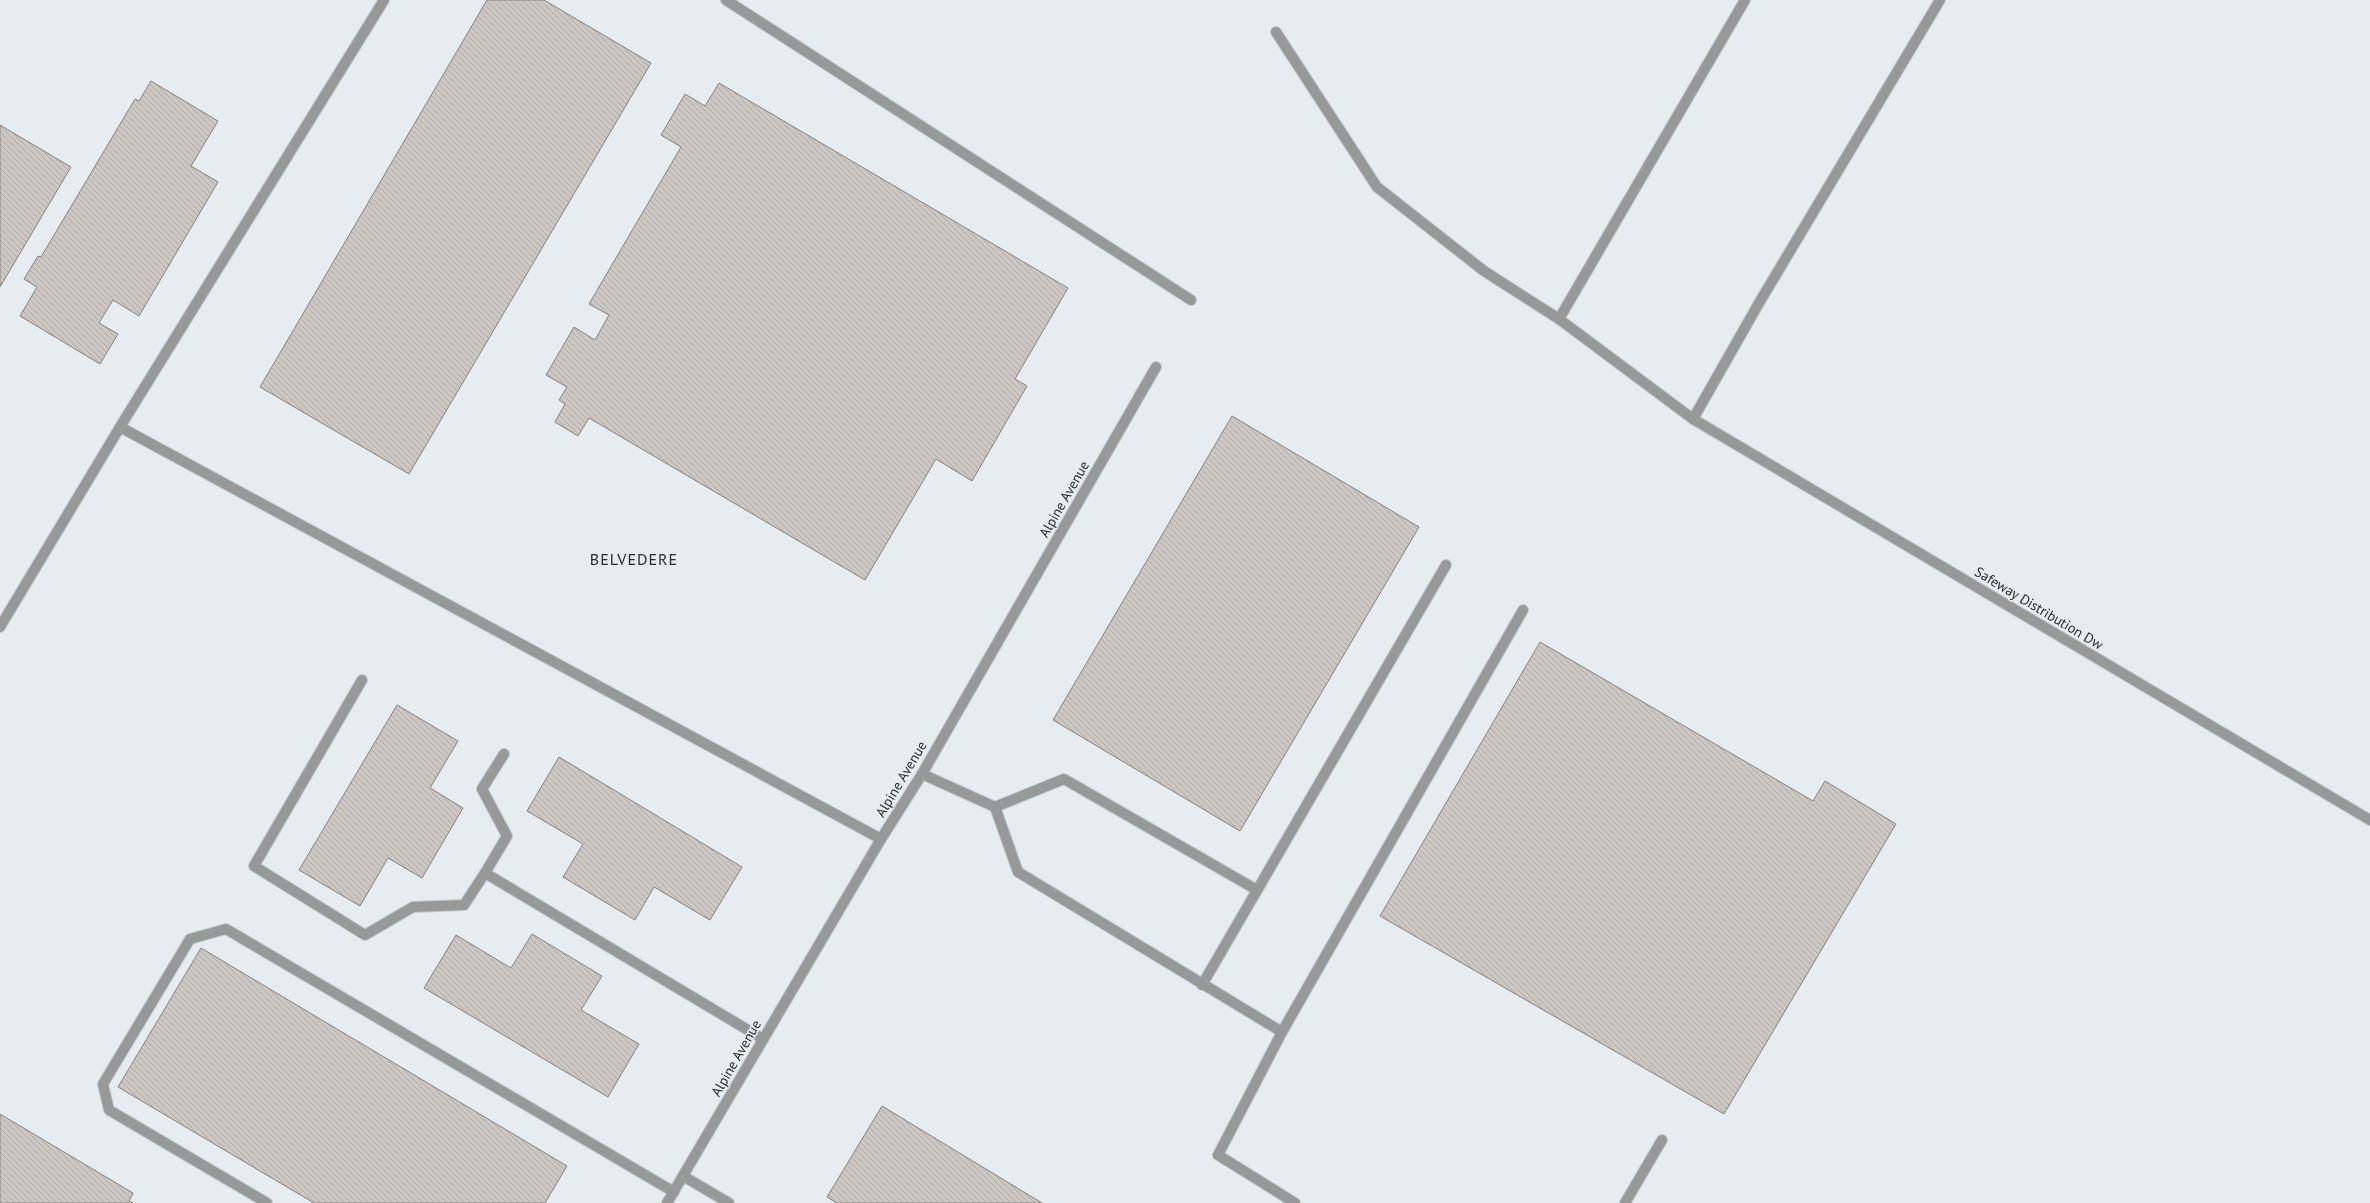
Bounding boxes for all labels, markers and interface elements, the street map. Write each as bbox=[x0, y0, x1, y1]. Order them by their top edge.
street label: Alpine Avenue bbox=[1035, 458, 1093, 540]
district label: BELVEDERE bbox=[590, 549, 678, 569]
street label: Safeway Distribution Dw bbox=[1972, 563, 2107, 654]
street label: Alpine Avenue bbox=[871, 738, 931, 820]
street label: Alpine Avenue bbox=[707, 1017, 765, 1099]

